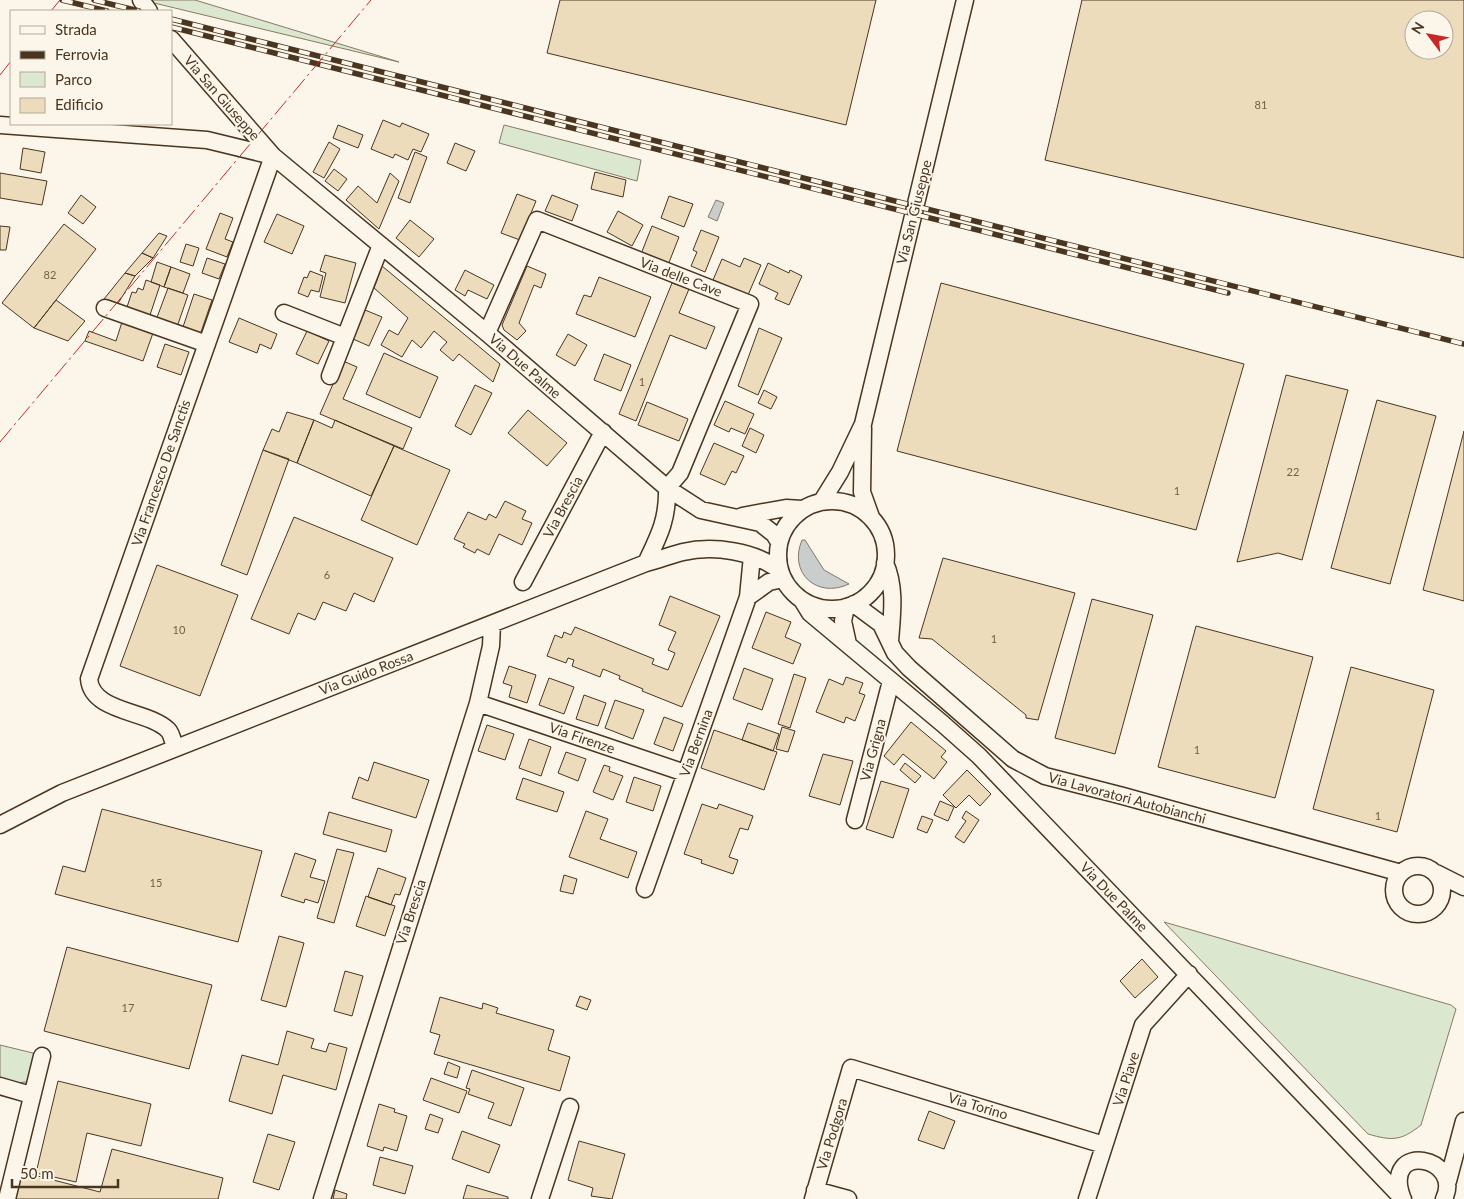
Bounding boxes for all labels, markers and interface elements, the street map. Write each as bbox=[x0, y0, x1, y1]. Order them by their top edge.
legend bbox=[10, 10, 172, 125]
north arrow bbox=[1404, 10, 1454, 60]
text: N bbox=[1407, 19, 1428, 37]
text: Strada bbox=[55, 20, 97, 38]
text: Ferrovia bbox=[55, 45, 108, 63]
street label: Via San Giuseppe bbox=[181, 52, 264, 144]
text: Parco bbox=[55, 70, 92, 88]
text: Edificio bbox=[55, 95, 103, 113]
house number: 81 bbox=[1255, 98, 1267, 111]
street label: Via San Giuseppe bbox=[892, 158, 935, 266]
street label: Via delle Cave bbox=[638, 253, 725, 300]
house number: 82 bbox=[44, 268, 56, 281]
street label: Via Due Palme bbox=[486, 330, 565, 402]
house number: 1 bbox=[639, 375, 645, 388]
street label: Via Francesco De Sanctis bbox=[127, 397, 194, 548]
house number: 22 bbox=[1287, 465, 1299, 478]
street label: Via Brescia bbox=[539, 473, 586, 541]
house number: 1 bbox=[1174, 484, 1180, 497]
house number: 6 bbox=[324, 568, 330, 581]
house number: 10 bbox=[173, 623, 186, 636]
house number: 1 bbox=[991, 632, 997, 645]
street label: Via Guido Rossa bbox=[316, 647, 415, 698]
street label: Via Bernina bbox=[675, 707, 716, 779]
street label: Via Grigna bbox=[856, 717, 889, 783]
street label: Via Firenze bbox=[547, 718, 617, 757]
house number: 1 bbox=[1194, 743, 1200, 756]
street label: Via Lavoratori Autobianchi bbox=[1046, 768, 1208, 827]
house number: 1 bbox=[1375, 809, 1381, 822]
street label: Via Due Palme bbox=[1077, 858, 1152, 935]
house number: 15 bbox=[150, 876, 162, 889]
street label: Via Brescia bbox=[392, 877, 429, 947]
house number: 17 bbox=[122, 1001, 134, 1014]
street label: Via Piave bbox=[1109, 1049, 1142, 1108]
street label: Via Torino bbox=[946, 1088, 1010, 1123]
street label: Via Podgora bbox=[813, 1096, 851, 1172]
scale bar bbox=[12, 1156, 119, 1188]
text: 50 m bbox=[20, 1164, 54, 1182]

